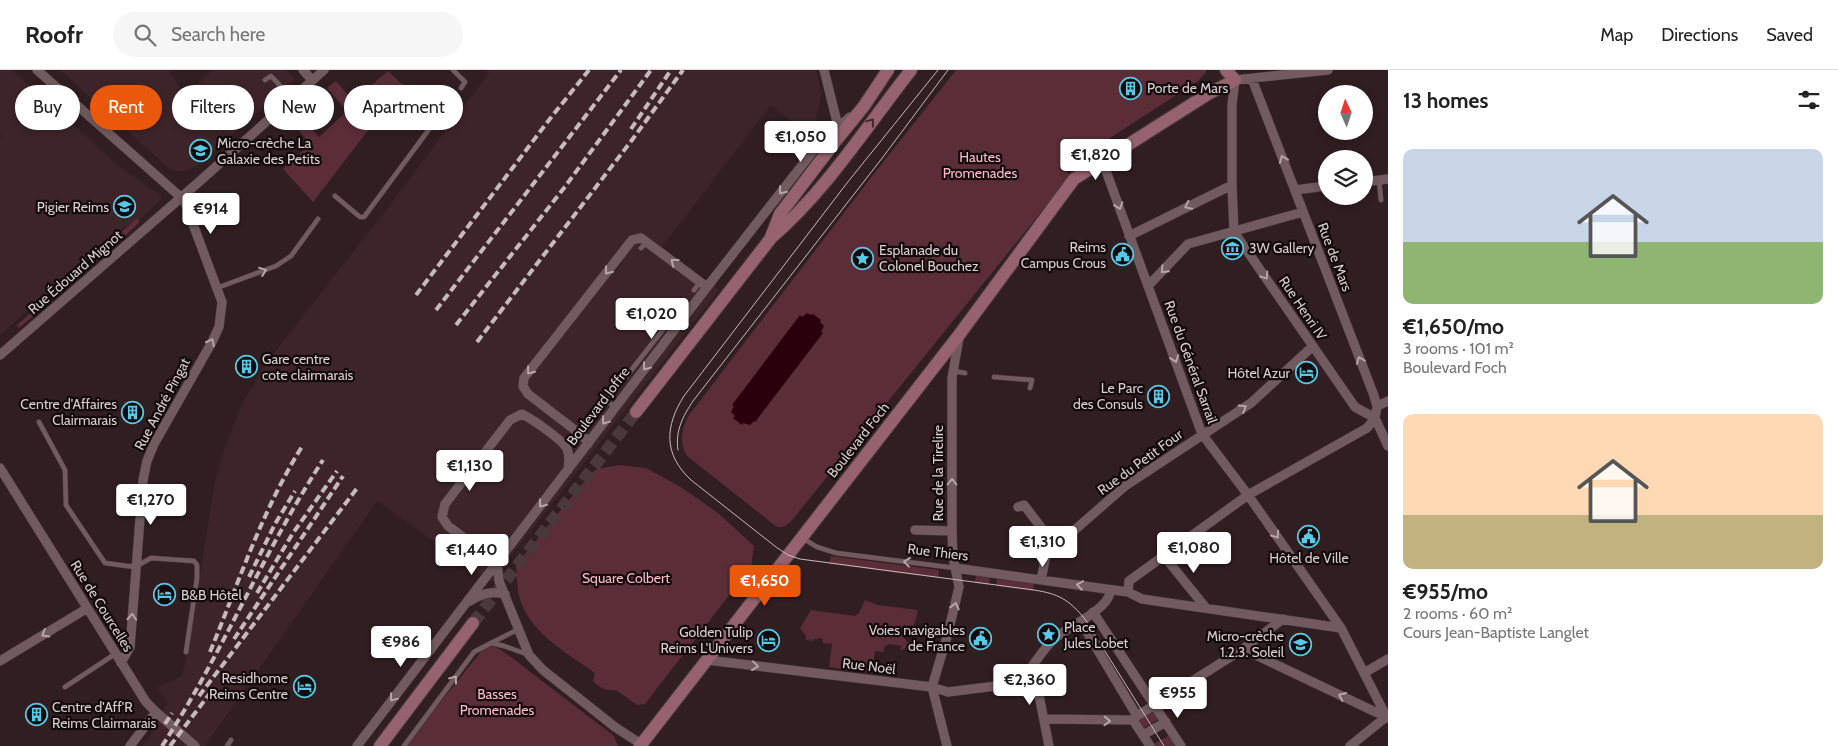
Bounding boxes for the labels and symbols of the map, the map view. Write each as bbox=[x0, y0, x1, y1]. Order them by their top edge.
building icon: Porte de Mars bbox=[1119, 76, 1143, 100]
place label: Porte de Mars bbox=[1147, 79, 1228, 97]
north arrow bbox=[1318, 85, 1372, 140]
one-way arrow bbox=[865, 118, 874, 128]
pin: €1,050 bbox=[760, 121, 842, 163]
place label: Micro-crèche La Galaxie des Petits bbox=[217, 134, 320, 168]
pin: €1,820 bbox=[1055, 138, 1137, 181]
school or university icon: Micro-crèche La Galaxie des Petits bbox=[189, 139, 213, 163]
park label: Hautes Promenades bbox=[943, 148, 1017, 182]
one-way arrow bbox=[1278, 155, 1289, 164]
one-way arrow bbox=[779, 185, 787, 194]
pin: €914 bbox=[181, 192, 241, 235]
school or university icon: Pigier Reims bbox=[113, 195, 137, 219]
place label: Pigier Reims bbox=[37, 198, 109, 216]
one-way arrow bbox=[1184, 200, 1193, 210]
one-way arrow bbox=[1113, 201, 1123, 210]
street label: Rue de Mars bbox=[1314, 220, 1356, 294]
street label: Rue Édouard Mignot bbox=[24, 226, 126, 318]
museum icon: 3W Gallery bbox=[1221, 236, 1245, 260]
place label: Reims Campus Crous bbox=[1021, 238, 1106, 272]
place label: 3W Gallery bbox=[1249, 239, 1314, 257]
place label: Esplanade du Colonel Bouchez bbox=[879, 241, 979, 275]
public building icon: Reims Campus Crous bbox=[1110, 243, 1134, 267]
place icon: Esplanade du Colonel Bouchez bbox=[851, 246, 875, 270]
one-way arrow bbox=[670, 259, 680, 268]
one-way arrow bbox=[606, 265, 614, 274]
one-way arrow bbox=[1161, 265, 1170, 274]
one-way arrow bbox=[258, 266, 267, 277]
one-way arrow bbox=[1259, 271, 1268, 280]
street label: Rue Henri IV bbox=[1275, 273, 1331, 344]
pin: €1,020 bbox=[611, 298, 693, 340]
street label: Rue du Général Sarrail bbox=[1160, 298, 1222, 427]
one-way arrow bbox=[205, 339, 215, 348]
place label: Gare centre cote clairmarais bbox=[262, 350, 354, 384]
one-way arrow bbox=[1169, 354, 1179, 363]
street label: Rue André Pingat bbox=[130, 355, 194, 453]
building icon: Gare centre cote clairmarais bbox=[234, 355, 258, 379]
one-way arrow bbox=[1356, 356, 1366, 365]
one-way arrow bbox=[643, 361, 652, 371]
hotel icon: Hôtel Azur bbox=[1294, 361, 1318, 385]
street label: Boulevard Joffre bbox=[562, 363, 634, 449]
place label: Hôtel Azur bbox=[1227, 364, 1291, 382]
one-way arrow bbox=[527, 365, 536, 375]
place label: Le Parc des Consuls bbox=[1073, 379, 1143, 413]
building icon: Le Parc des Consuls bbox=[1147, 384, 1171, 408]
place label: Centre d'Affaires Clairmarais bbox=[20, 395, 117, 429]
street label: Boulevard Foch bbox=[823, 399, 893, 481]
building icon: Centre d'Affaires Clairmarais bbox=[121, 400, 145, 424]
one-way arrow bbox=[1238, 405, 1247, 415]
one-way arrow bbox=[603, 415, 611, 424]
street label: Rue de la Tirelire bbox=[929, 425, 947, 521]
street label: Rue du Petit Four bbox=[1094, 425, 1187, 499]
pin: €1,130 bbox=[429, 450, 511, 492]
one-way arrow bbox=[947, 478, 957, 486]
pin: €1,270 bbox=[110, 484, 192, 526]
one-way arrow bbox=[539, 498, 548, 507]
public building icon: Hôtel de Ville bbox=[1297, 524, 1321, 548]
pin: €1,310 bbox=[1002, 526, 1084, 568]
one-way arrow bbox=[1270, 529, 1279, 539]
pin: €1,080 bbox=[1153, 532, 1235, 574]
pin: €1,440 bbox=[431, 534, 513, 576]
street label: Rue Thiers bbox=[907, 539, 970, 565]
place label: Hôtel de Ville bbox=[1269, 549, 1349, 567]
street label: Rue de Courcelles bbox=[67, 557, 137, 655]
one-way arrow bbox=[903, 557, 911, 568]
pin: €1,650 bbox=[724, 564, 806, 607]
park label: Square Colbert bbox=[582, 569, 670, 587]
one-way arrow bbox=[1075, 581, 1084, 591]
hotel icon: B&B Hôtel bbox=[153, 583, 177, 607]
place label: B&B Hôtel bbox=[181, 586, 243, 604]
one-way arrow bbox=[949, 602, 960, 611]
one-way arrow bbox=[126, 613, 137, 621]
place label: Place Jules Lobet bbox=[1063, 618, 1129, 652]
place label: Voies navigables de France bbox=[869, 621, 965, 655]
place label: Golden Tulip Reims L'Univers bbox=[660, 623, 753, 657]
place icon: Place Jules Lobet bbox=[1036, 623, 1060, 647]
pin: €986 bbox=[371, 626, 431, 668]
public building icon: Voies navigables de France bbox=[969, 626, 993, 650]
place label: Micro-crèche 1.2.3. Soleil bbox=[1207, 627, 1285, 661]
one-way arrow bbox=[41, 628, 50, 638]
hotel icon: Golden Tulip Reims L'Univers bbox=[757, 628, 781, 652]
school or university icon: Micro-crèche 1.2.3. Soleil bbox=[1288, 632, 1312, 656]
street label: Rue Noël bbox=[841, 654, 897, 678]
one-way arrow bbox=[751, 660, 759, 671]
pin: €2,360 bbox=[989, 664, 1071, 706]
place label: Residhome Reims Centre bbox=[209, 669, 288, 703]
hotel icon: Residhome Reims Centre bbox=[292, 674, 316, 698]
one-way arrow bbox=[448, 675, 457, 685]
pin: €955 bbox=[1148, 676, 1208, 719]
park label: Basses Promenades bbox=[460, 685, 534, 719]
one-way arrow bbox=[390, 692, 399, 702]
one-way arrow bbox=[1338, 692, 1347, 703]
place label: Centre d'Aff'R Reims Clairmarais bbox=[52, 698, 157, 732]
building icon: Centre d'Aff'R Reims Clairmarais bbox=[24, 703, 48, 727]
one-way arrow bbox=[1103, 716, 1111, 726]

